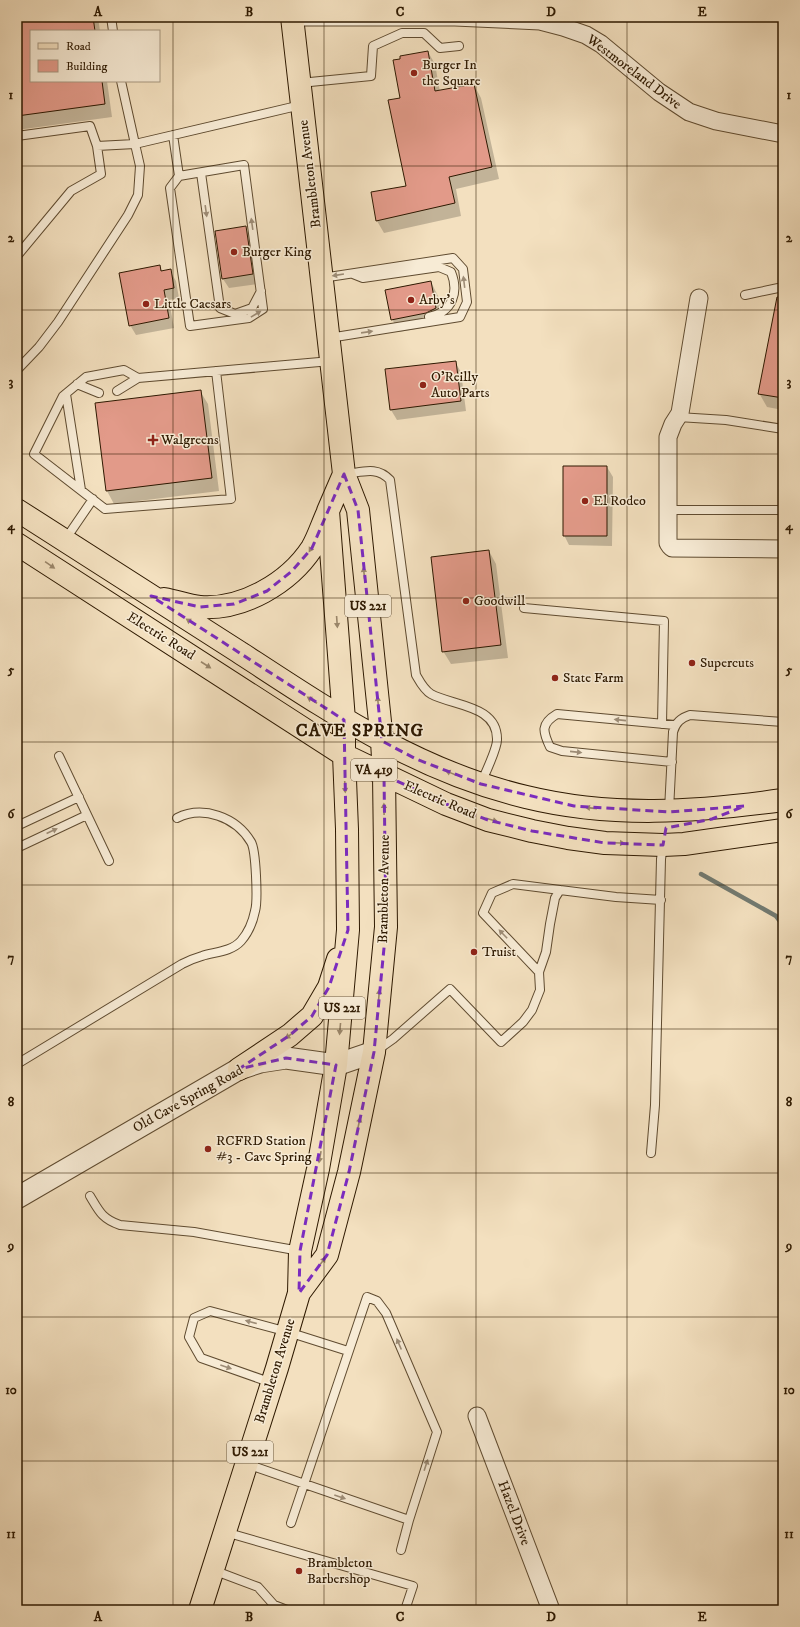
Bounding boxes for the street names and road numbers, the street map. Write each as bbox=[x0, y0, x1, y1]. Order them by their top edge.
street label: Westmoreland Drive bbox=[582, 30, 685, 114]
street label: Brambleton Avenue bbox=[294, 119, 326, 229]
road number: US 221 bbox=[345, 595, 391, 617]
street label: Electric Road bbox=[123, 608, 199, 664]
road number: VA 419 bbox=[351, 759, 397, 781]
street label: Electric Road bbox=[401, 777, 479, 823]
street label: Brambleton Avenue bbox=[374, 834, 394, 944]
road number: US 221 bbox=[319, 997, 365, 1019]
street label: Old Cave Spring Road bbox=[130, 1061, 246, 1137]
street label: Brambleton Avenue bbox=[250, 1316, 300, 1426]
road number: US 221 bbox=[227, 1441, 273, 1463]
street label: Hazel Drive bbox=[493, 1478, 535, 1548]

